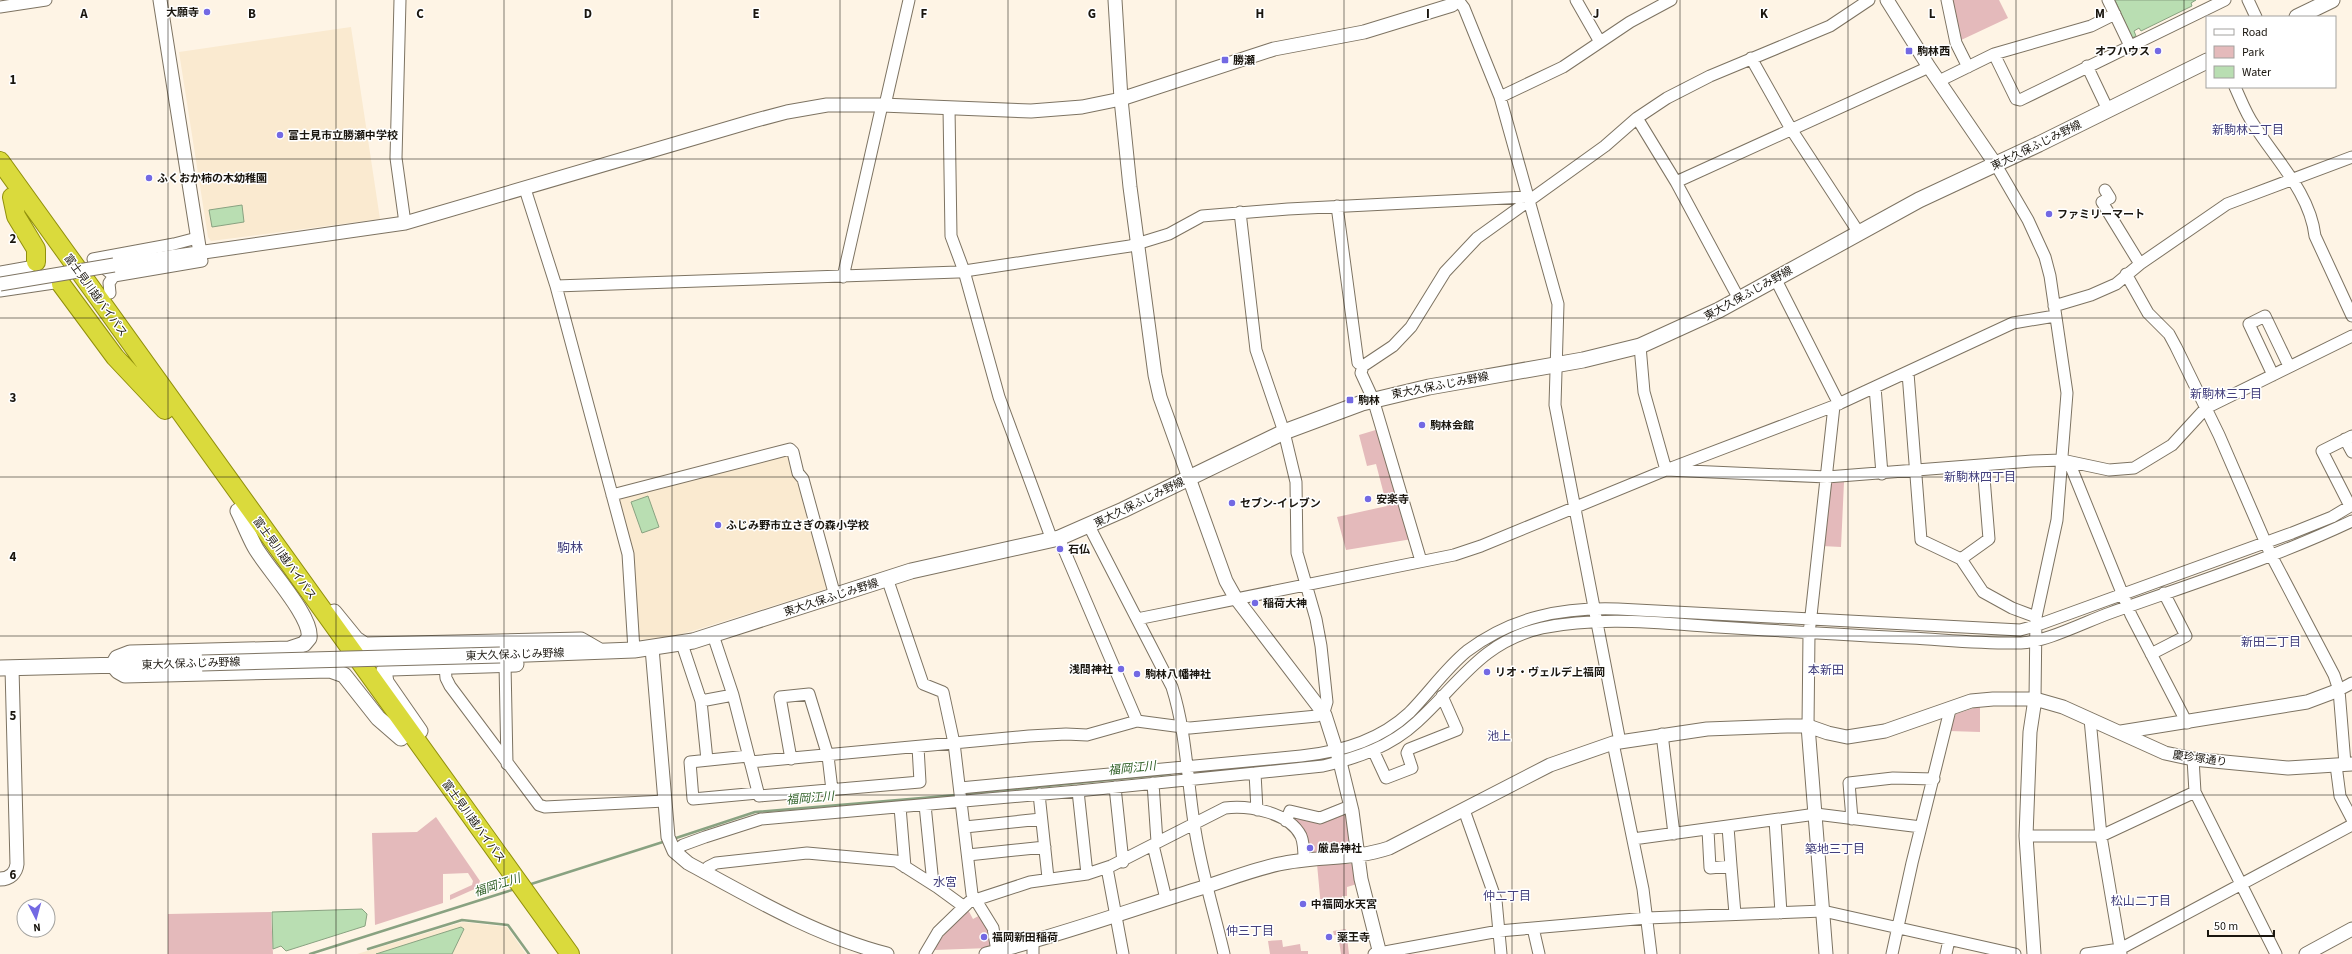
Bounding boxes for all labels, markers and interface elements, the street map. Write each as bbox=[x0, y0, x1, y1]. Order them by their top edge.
text: A bbox=[79, 5, 88, 23]
place label: 大願寺 bbox=[166, 5, 199, 20]
text: B bbox=[248, 5, 256, 23]
text: C bbox=[416, 5, 424, 23]
text: D bbox=[584, 5, 592, 23]
text: E bbox=[752, 5, 760, 23]
text: F bbox=[921, 5, 928, 23]
text: G bbox=[1088, 5, 1096, 23]
text: H bbox=[1256, 5, 1264, 23]
text: I bbox=[1426, 5, 1430, 23]
text: J bbox=[1593, 5, 1599, 23]
text: K bbox=[1760, 5, 1769, 23]
text: L bbox=[1929, 5, 1936, 23]
text: M bbox=[2095, 5, 2105, 23]
marker: 大願寺 bbox=[202, 7, 212, 17]
legend bbox=[2206, 16, 2336, 88]
text: Road bbox=[2242, 24, 2268, 41]
place label: 駒林西 bbox=[1917, 44, 1950, 59]
place label: オフハウス bbox=[2095, 44, 2150, 59]
text: Park bbox=[2242, 44, 2264, 61]
marker: 駒林西 bbox=[1904, 46, 1914, 56]
marker: オフハウス bbox=[2153, 46, 2163, 56]
place label: 勝瀬 bbox=[1233, 53, 1255, 68]
marker: 勝瀬 bbox=[1220, 55, 1230, 65]
text: Water bbox=[2242, 64, 2272, 81]
text: 1 bbox=[10, 71, 17, 89]
street label: 東大久保ふじみ野線 bbox=[1988, 117, 2084, 174]
district label: 新駒林二丁目 bbox=[2212, 122, 2284, 139]
place label: 富士見市立勝瀬中学校 bbox=[288, 128, 398, 143]
marker: 富士見市立勝瀬中学校 bbox=[275, 130, 285, 140]
place label: ふくおか柿の木幼稚園 bbox=[157, 171, 267, 186]
marker: ふくおか柿の木幼稚園 bbox=[144, 173, 154, 183]
place label: ファミリーマート bbox=[2057, 207, 2145, 222]
marker: ファミリーマート bbox=[2044, 209, 2054, 219]
text: 2 bbox=[10, 230, 17, 248]
street label: 富士見川越バイパス bbox=[60, 251, 131, 340]
street label: 東大久保ふじみ野線 bbox=[1701, 263, 1795, 324]
street label: 東大久保ふじみ野線 bbox=[1390, 369, 1490, 402]
district label: 新駒林三丁目 bbox=[2190, 386, 2262, 403]
text: 3 bbox=[10, 389, 17, 407]
place label: 駒林 bbox=[1358, 393, 1380, 408]
marker: 駒林 bbox=[1345, 395, 1355, 405]
place label: 駒林会館 bbox=[1430, 418, 1474, 433]
marker: 駒林会館 bbox=[1417, 420, 1427, 430]
district label: 新駒林四丁目 bbox=[1944, 469, 2016, 486]
street label: 東大久保ふじみ野線 bbox=[1091, 474, 1187, 531]
place label: 安楽寺 bbox=[1376, 492, 1409, 507]
marker: 安楽寺 bbox=[1363, 494, 1373, 504]
place label: セブン-イレブン bbox=[1240, 496, 1321, 511]
marker: セブン-イレブン bbox=[1227, 498, 1237, 508]
street label: 富士見川越バイパス bbox=[249, 514, 320, 603]
place label: ふじみ野市立さぎの森小学校 bbox=[726, 518, 869, 533]
marker: ふじみ野市立さぎの森小学校 bbox=[713, 520, 723, 530]
district label: 駒林 bbox=[557, 539, 583, 557]
place label: 石仏 bbox=[1068, 542, 1090, 557]
marker: 石仏 bbox=[1055, 544, 1065, 554]
text: 4 bbox=[10, 548, 17, 566]
street label: 東大久保ふじみ野線 bbox=[782, 575, 881, 620]
place label: 稲荷大神 bbox=[1263, 596, 1307, 611]
marker: 稲荷大神 bbox=[1250, 598, 1260, 608]
district label: 新田二丁目 bbox=[2241, 634, 2301, 651]
street label: 東大久保ふじみ野線 bbox=[465, 645, 565, 664]
street label: 東大久保ふじみ野線 bbox=[141, 654, 241, 673]
place label: 浅間神社 bbox=[1069, 662, 1113, 677]
district label: 本新田 bbox=[1808, 662, 1844, 679]
marker: 浅間神社 bbox=[1116, 664, 1126, 674]
place label: リオ・ヴェルデ上福岡 bbox=[1495, 665, 1605, 680]
place label: 駒林八幡神社 bbox=[1145, 667, 1211, 682]
marker: リオ・ヴェルデ上福岡 bbox=[1482, 667, 1492, 677]
marker: 駒林八幡神社 bbox=[1132, 669, 1142, 679]
text: 5 bbox=[10, 707, 17, 725]
district label: 池上 bbox=[1487, 728, 1511, 745]
street label: 慶珍塚通り bbox=[2172, 747, 2228, 770]
water label: 福岡江川 bbox=[1107, 757, 1159, 779]
street label: 富士見川越バイパス bbox=[438, 777, 509, 866]
water label: 福岡江川 bbox=[785, 788, 837, 809]
place label: 厳島神社 bbox=[1318, 841, 1362, 856]
district label: 築地三丁目 bbox=[1805, 841, 1865, 858]
marker: 厳島神社 bbox=[1305, 843, 1315, 853]
text: 6 bbox=[10, 866, 17, 884]
water label: 福岡江川 bbox=[472, 869, 525, 901]
district label: 水宮 bbox=[933, 874, 957, 891]
district label: 仲二丁目 bbox=[1483, 888, 1531, 905]
district label: 松山二丁目 bbox=[2111, 893, 2171, 910]
place label: 中福岡水天宮 bbox=[1311, 897, 1377, 912]
north arrow bbox=[16, 898, 56, 938]
marker: 中福岡水天宮 bbox=[1298, 899, 1308, 909]
scale bar bbox=[2208, 912, 2274, 938]
text: 50 m bbox=[2214, 918, 2238, 935]
text: N bbox=[33, 920, 41, 935]
district label: 仲三丁目 bbox=[1226, 923, 1274, 940]
place label: 福岡新田稲荷 bbox=[992, 930, 1058, 945]
place label: 薬王寺 bbox=[1337, 930, 1370, 945]
marker: 福岡新田稲荷 bbox=[979, 932, 989, 942]
marker: 薬王寺 bbox=[1324, 932, 1334, 942]

